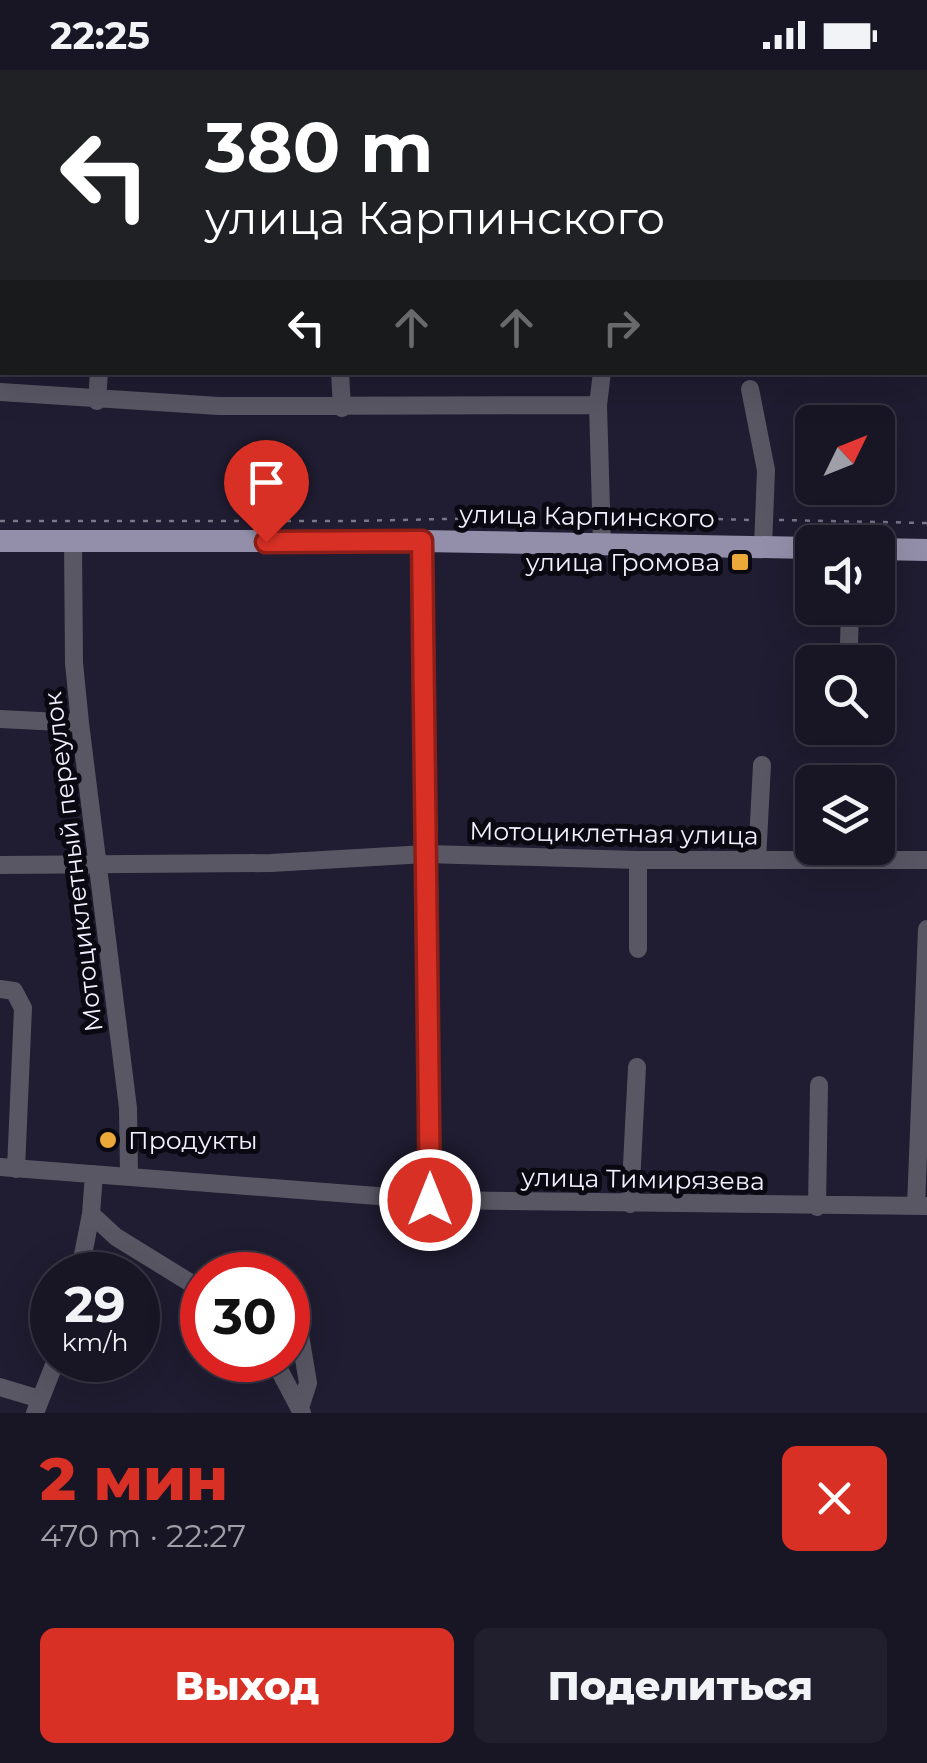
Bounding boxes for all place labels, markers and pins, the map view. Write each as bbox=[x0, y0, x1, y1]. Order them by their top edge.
pin bbox=[224, 440, 309, 543]
place label: улица Громова bbox=[525, 547, 720, 577]
marker: улица Громова bbox=[729, 551, 751, 573]
place label: Продукты bbox=[128, 1125, 258, 1155]
marker: Продукты bbox=[97, 1129, 119, 1151]

